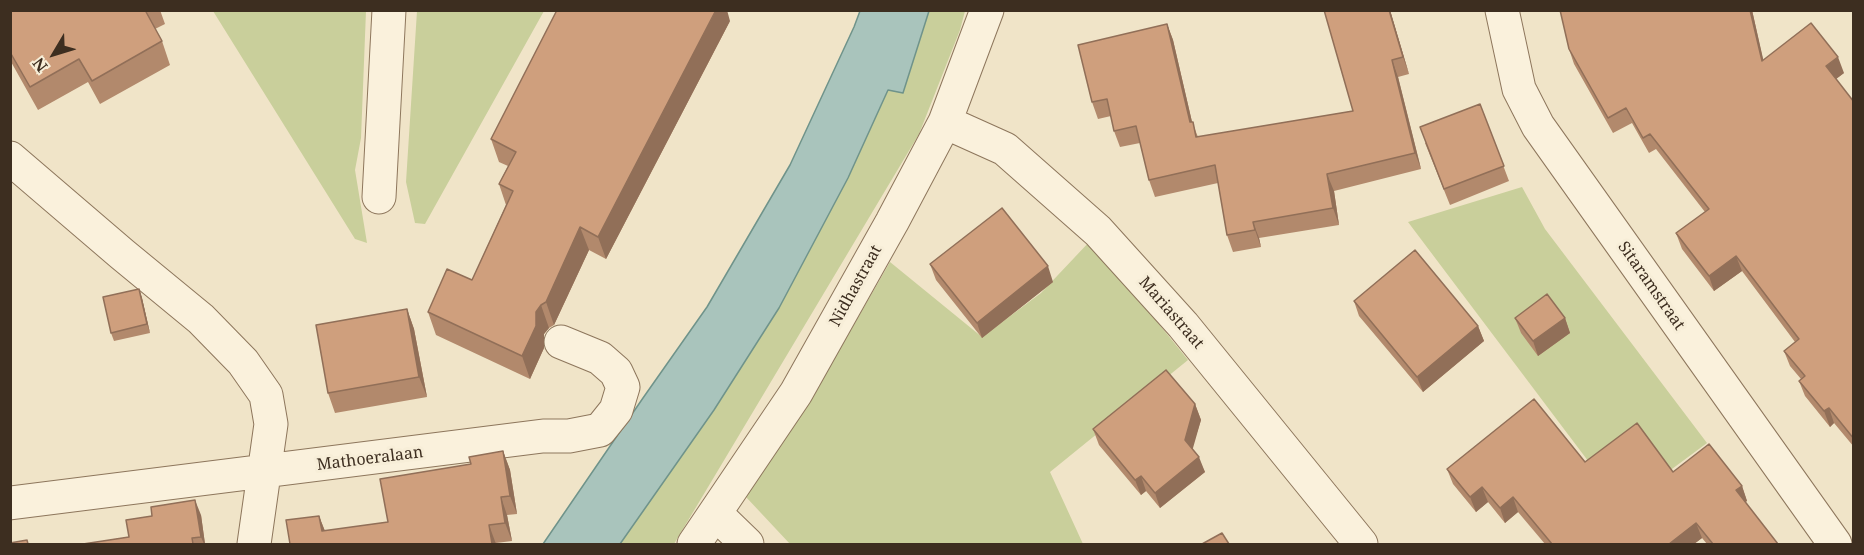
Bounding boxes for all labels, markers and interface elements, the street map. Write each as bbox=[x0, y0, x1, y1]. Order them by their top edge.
north arrow bbox=[24, 24, 84, 84]
text: N bbox=[27, 53, 52, 77]
street label: Sitaramstraat bbox=[1613, 238, 1689, 334]
street label: Nidhastraat bbox=[826, 242, 886, 330]
street label: Mariastraat bbox=[1134, 273, 1208, 353]
street label: Mathoeralaan bbox=[316, 443, 424, 475]

